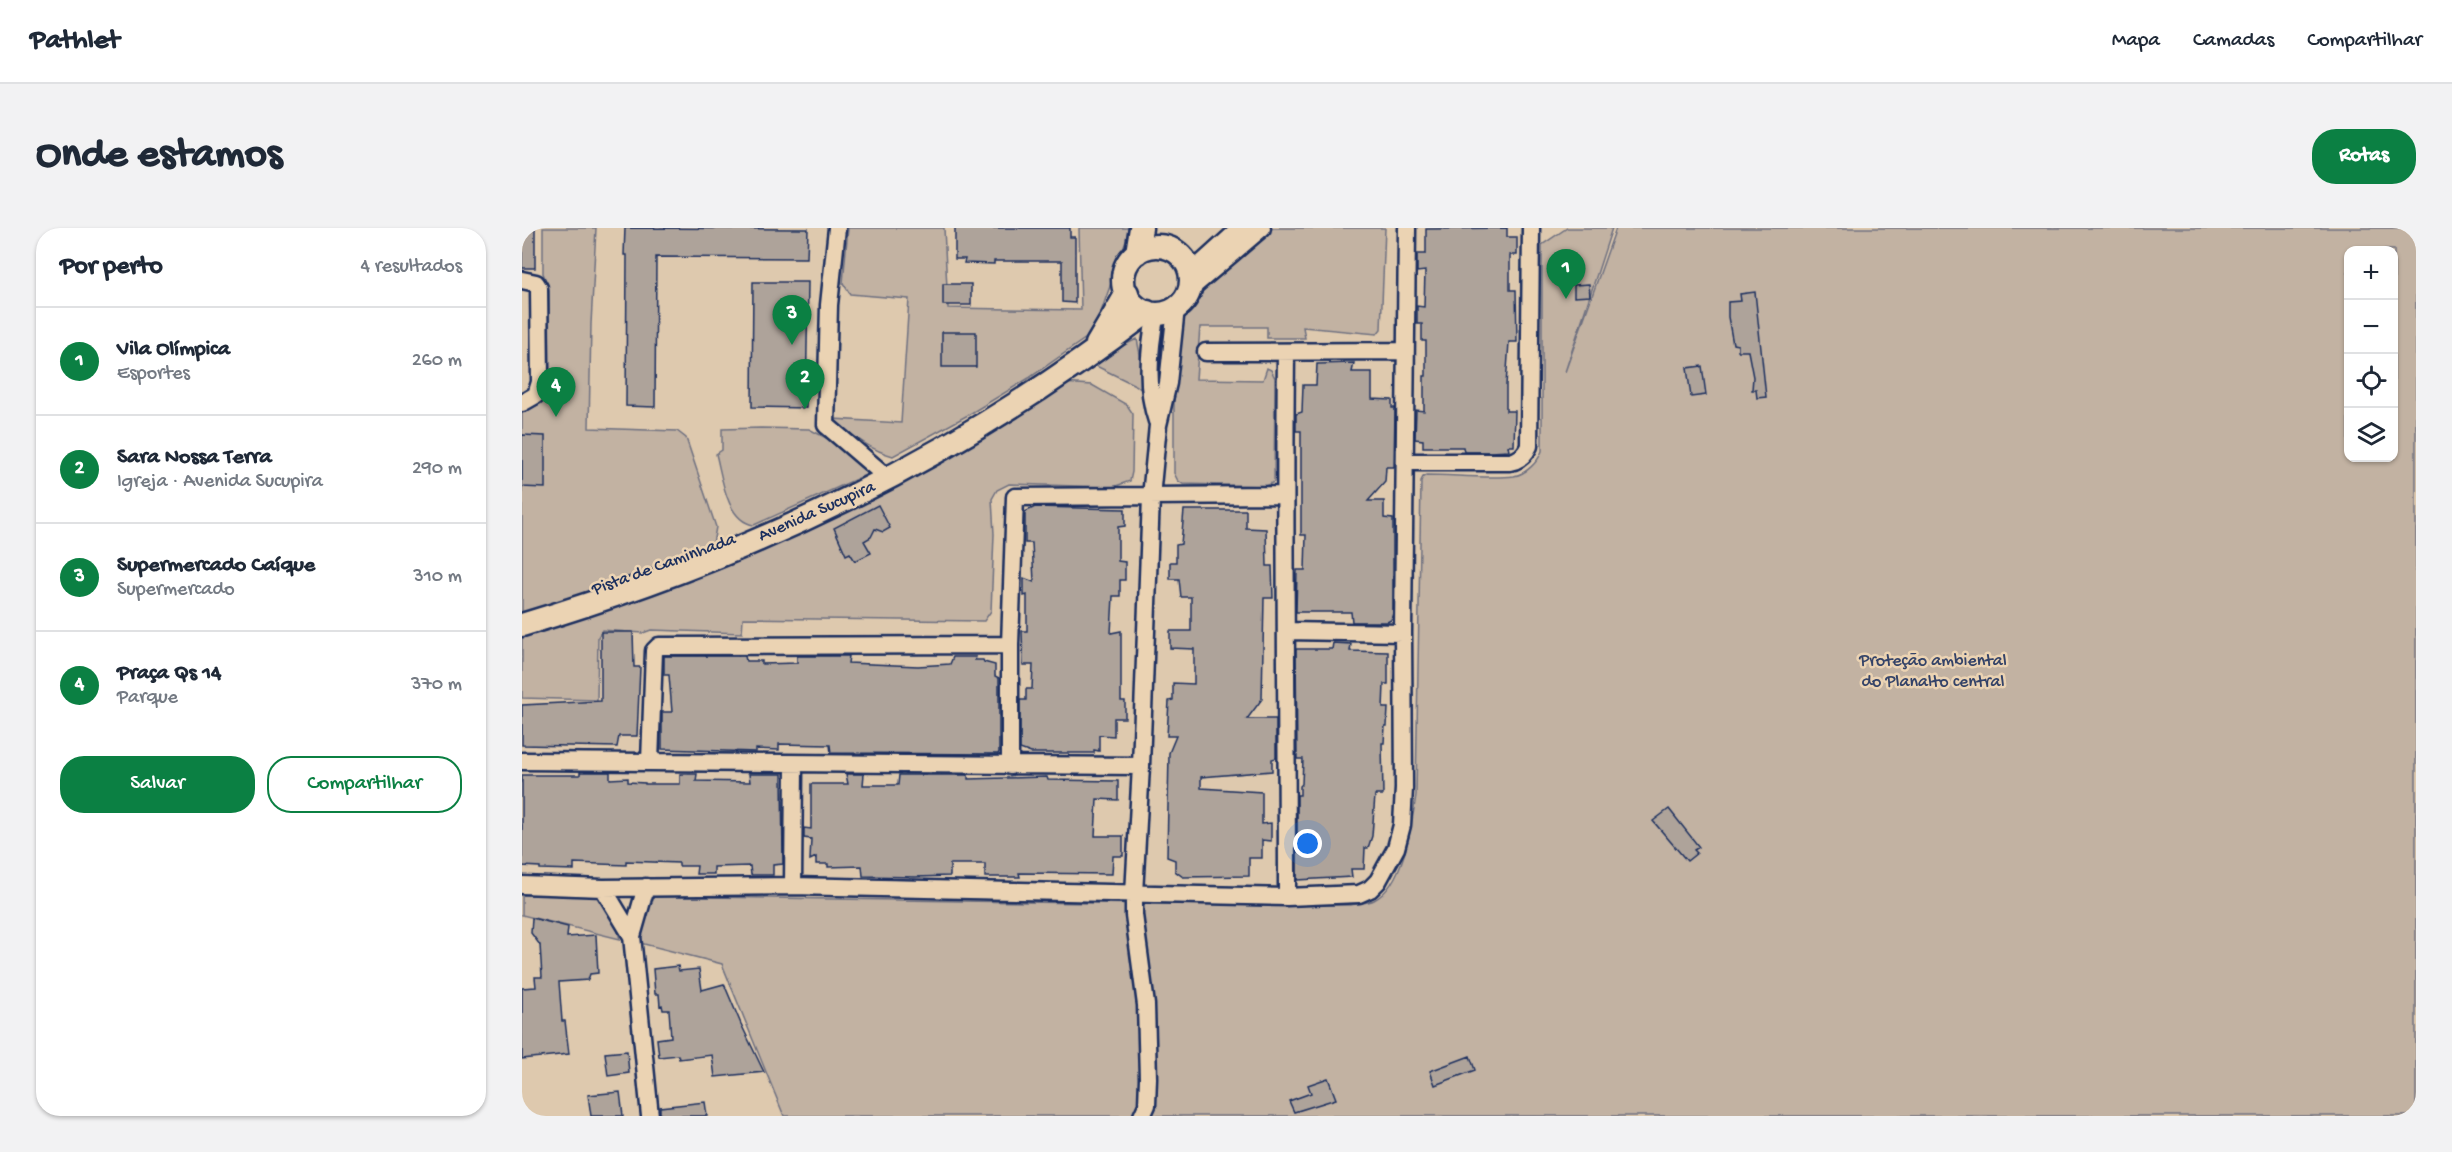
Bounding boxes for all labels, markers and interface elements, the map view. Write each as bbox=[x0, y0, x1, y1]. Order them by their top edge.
text: Pathlet bbox=[30, 25, 120, 58]
text: Mapa bbox=[2112, 29, 2160, 54]
text: Camadas bbox=[2193, 29, 2274, 54]
text: Compartilhar bbox=[2307, 29, 2422, 54]
button: Rotas bbox=[2312, 129, 2416, 184]
text: Onde estamos bbox=[36, 132, 282, 181]
map controls bbox=[2344, 246, 2398, 462]
button: + bbox=[2344, 246, 2398, 300]
pin: 1 bbox=[1546, 250, 1586, 299]
text: Por perto bbox=[60, 252, 163, 283]
text: 4 resultados bbox=[361, 256, 462, 279]
pin: 3 bbox=[772, 296, 812, 345]
button: − bbox=[2344, 300, 2398, 354]
text: Vila Olímpica bbox=[117, 337, 230, 363]
text: 1 bbox=[75, 350, 84, 373]
text: 260 m bbox=[412, 350, 462, 373]
button: locate bbox=[2344, 354, 2398, 408]
pin: 2 bbox=[786, 360, 824, 409]
text: Esportes bbox=[117, 363, 190, 386]
pin: 4 bbox=[537, 368, 576, 417]
button: layers bbox=[2344, 408, 2398, 462]
text: Sara Nossa Terra bbox=[117, 445, 272, 471]
text: 2 bbox=[75, 458, 84, 481]
text: 290 m bbox=[412, 458, 462, 481]
text: Igreja · Avenida Sucupira bbox=[117, 471, 323, 494]
street label: Avenida Sucupira bbox=[755, 476, 880, 547]
street label: Pista de Caminhada bbox=[588, 529, 740, 601]
text: Supermercado Caíque bbox=[117, 553, 315, 579]
text: 3 bbox=[74, 566, 85, 589]
text: 310 m bbox=[413, 566, 462, 589]
text: Supermercado bbox=[117, 579, 235, 602]
park label: Proteção ambiental do Planalto central bbox=[1858, 651, 2007, 693]
text: Praça Qs 14 bbox=[117, 661, 221, 687]
text: 4 bbox=[75, 674, 84, 697]
text: 370 m bbox=[411, 674, 462, 697]
text: Parque bbox=[117, 687, 178, 710]
button: Salvar bbox=[60, 756, 255, 813]
button: Compartilhar bbox=[267, 756, 462, 813]
your location bbox=[1293, 829, 1322, 858]

